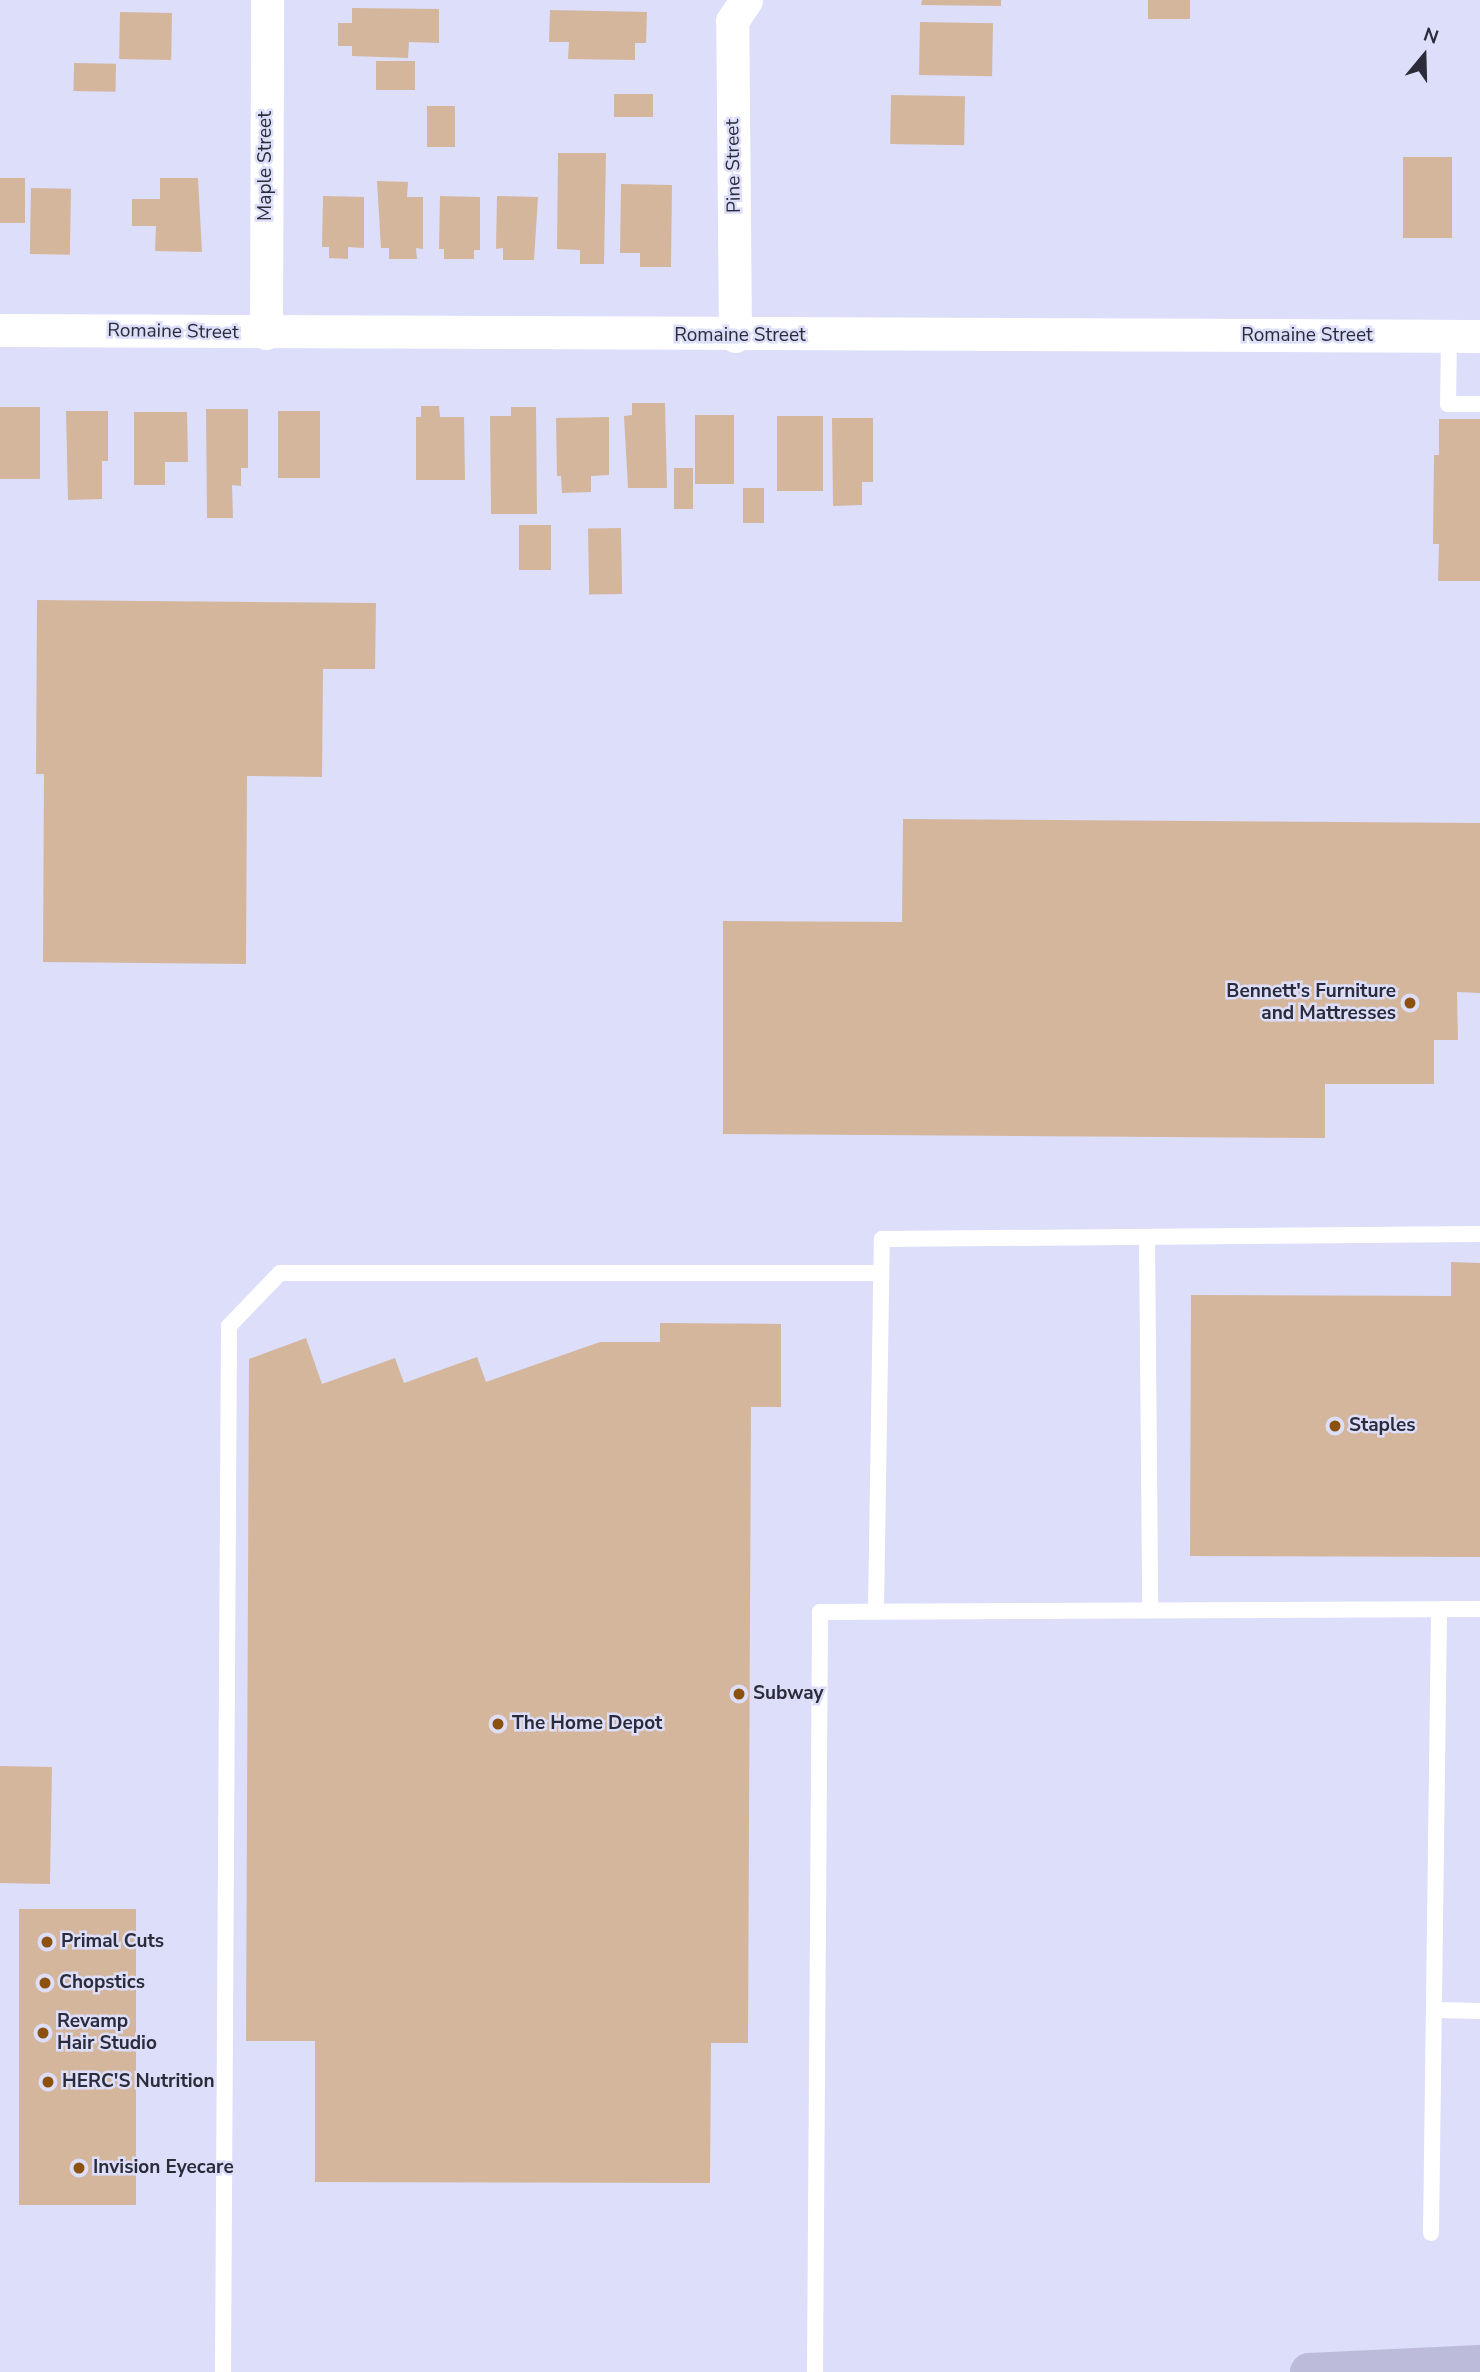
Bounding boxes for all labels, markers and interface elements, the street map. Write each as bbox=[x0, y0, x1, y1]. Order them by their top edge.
north arrow bbox=[1389, 21, 1459, 91]
text: N bbox=[1420, 22, 1442, 51]
street label: Maple Street bbox=[255, 111, 277, 221]
street label: Pine Street bbox=[722, 119, 746, 213]
street label: Romaine Street bbox=[107, 319, 239, 345]
street label: Romaine Street bbox=[674, 325, 806, 347]
street label: Romaine Street bbox=[1241, 325, 1373, 347]
place label: Bennett's Furniture and Mattresses bbox=[1226, 981, 1396, 1025]
marker: Bennett's Furniture and Mattresses bbox=[1402, 995, 1418, 1011]
place label: Staples bbox=[1349, 1415, 1416, 1437]
marker: Staples bbox=[1327, 1418, 1343, 1434]
place label: Subway bbox=[753, 1683, 824, 1705]
marker: Subway bbox=[731, 1686, 747, 1702]
place label: The Home Depot bbox=[512, 1713, 662, 1735]
marker: The Home Depot bbox=[490, 1716, 506, 1732]
place label: Primal Cuts bbox=[61, 1931, 164, 1953]
marker: Primal Cuts bbox=[39, 1934, 55, 1950]
place label: Chopstics bbox=[59, 1972, 145, 1994]
marker: Chopstics bbox=[37, 1975, 53, 1991]
place label: Revamp Hair Studio bbox=[57, 2011, 157, 2055]
marker: Revamp Hair Studio bbox=[35, 2025, 51, 2041]
place label: HERC'S Nutrition bbox=[62, 2071, 215, 2093]
marker: HERC'S Nutrition bbox=[40, 2074, 56, 2090]
place label: Invision Eyecare bbox=[93, 2157, 234, 2179]
marker: Invision Eyecare bbox=[71, 2160, 87, 2176]

